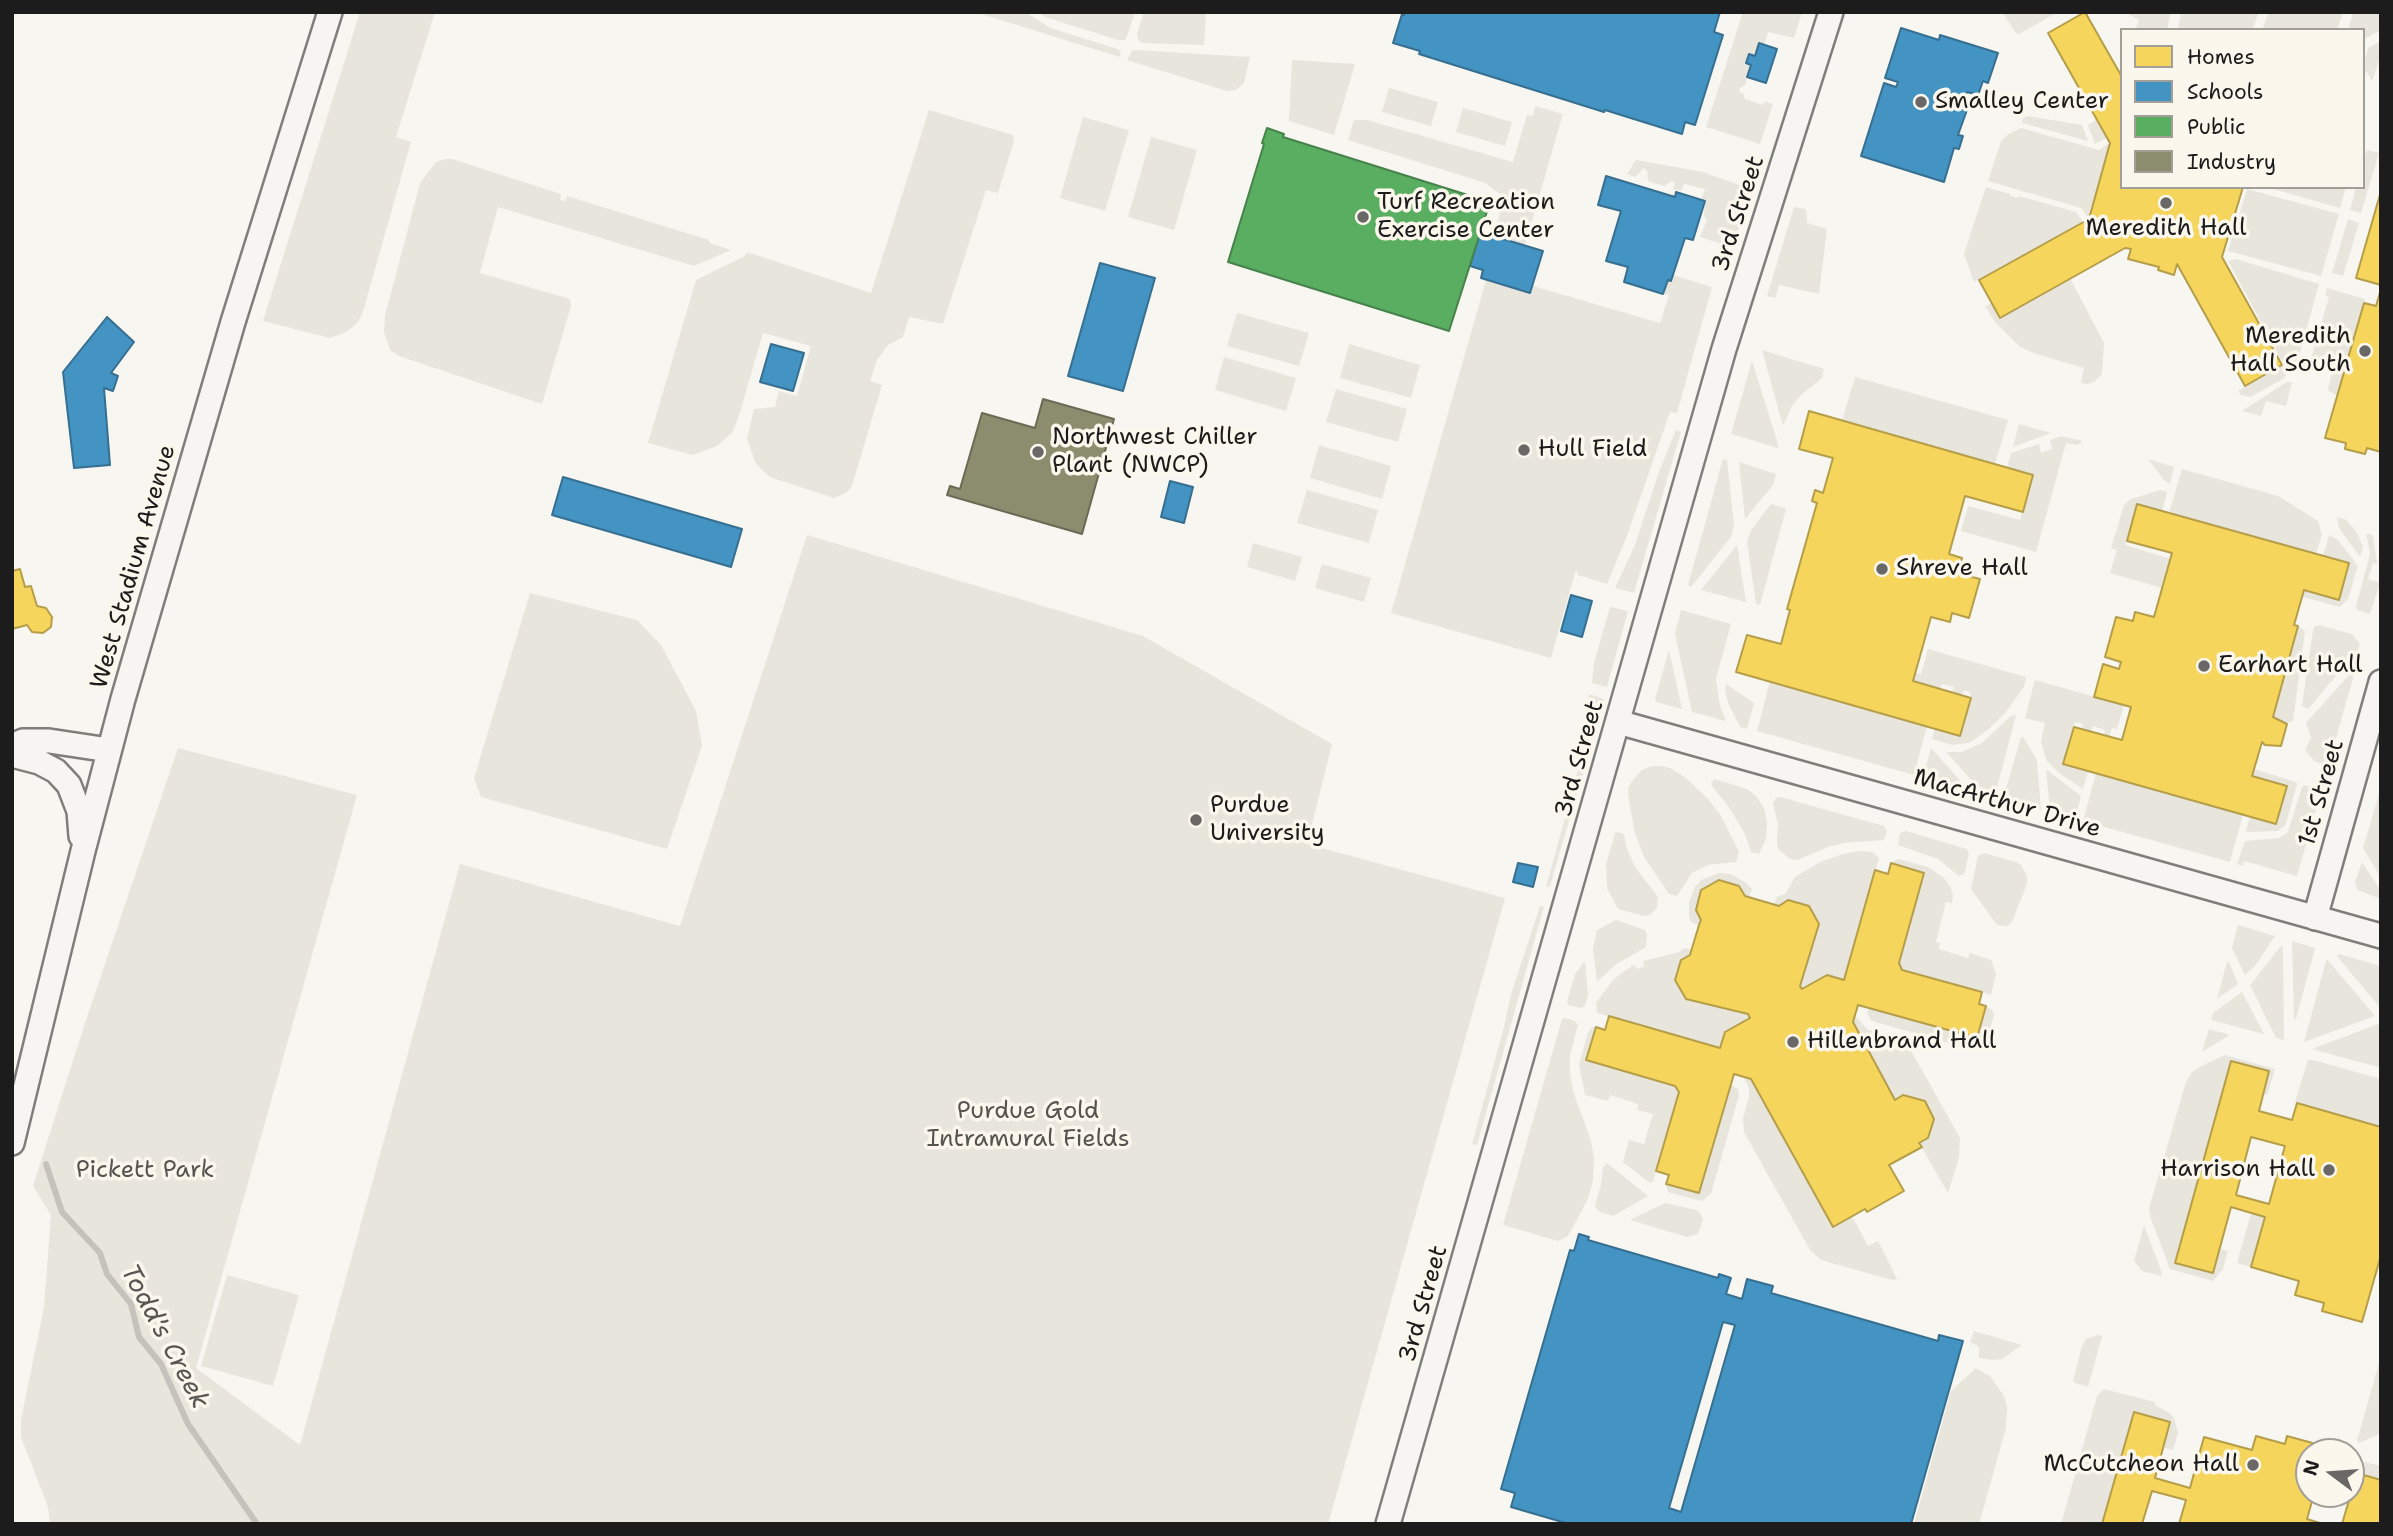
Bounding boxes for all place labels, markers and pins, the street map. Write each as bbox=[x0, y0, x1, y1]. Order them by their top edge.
place label: Smalley Center bbox=[1935, 88, 2109, 116]
marker: Smalley Center bbox=[1913, 94, 1929, 110]
place label: Turf Recreation Exercise Center bbox=[1377, 189, 1555, 245]
marker: Meredith Hall bbox=[2158, 195, 2174, 211]
marker: Turf Recreation Exercise Center bbox=[1355, 209, 1371, 225]
place label: Meredith Hall bbox=[2086, 215, 2246, 243]
place label: Meredith Hall South bbox=[2230, 323, 2351, 379]
marker: Meredith Hall South bbox=[2357, 343, 2373, 359]
place label: Northwest Chiller Plant (NWCP) bbox=[1052, 424, 1258, 480]
place label: Hull Field bbox=[1538, 436, 1647, 464]
marker: Hull Field bbox=[1516, 442, 1532, 458]
marker: Northwest Chiller Plant (NWCP) bbox=[1030, 444, 1046, 460]
place label: Shreve Hall bbox=[1896, 555, 2028, 583]
marker: Shreve Hall bbox=[1874, 561, 1890, 577]
place label: Earhart Hall bbox=[2218, 652, 2363, 680]
marker: Earhart Hall bbox=[2196, 658, 2212, 674]
place label: Purdue University bbox=[1210, 792, 1325, 848]
marker: Purdue University bbox=[1188, 812, 1204, 828]
place label: Hillenbrand Hall bbox=[1807, 1028, 1996, 1056]
marker: Hillenbrand Hall bbox=[1785, 1034, 1801, 1050]
place label: Harrison Hall bbox=[2160, 1156, 2315, 1184]
marker: Harrison Hall bbox=[2321, 1162, 2337, 1178]
place label: McCutcheon Hall bbox=[2043, 1451, 2239, 1479]
marker: McCutcheon Hall bbox=[2245, 1457, 2261, 1473]

